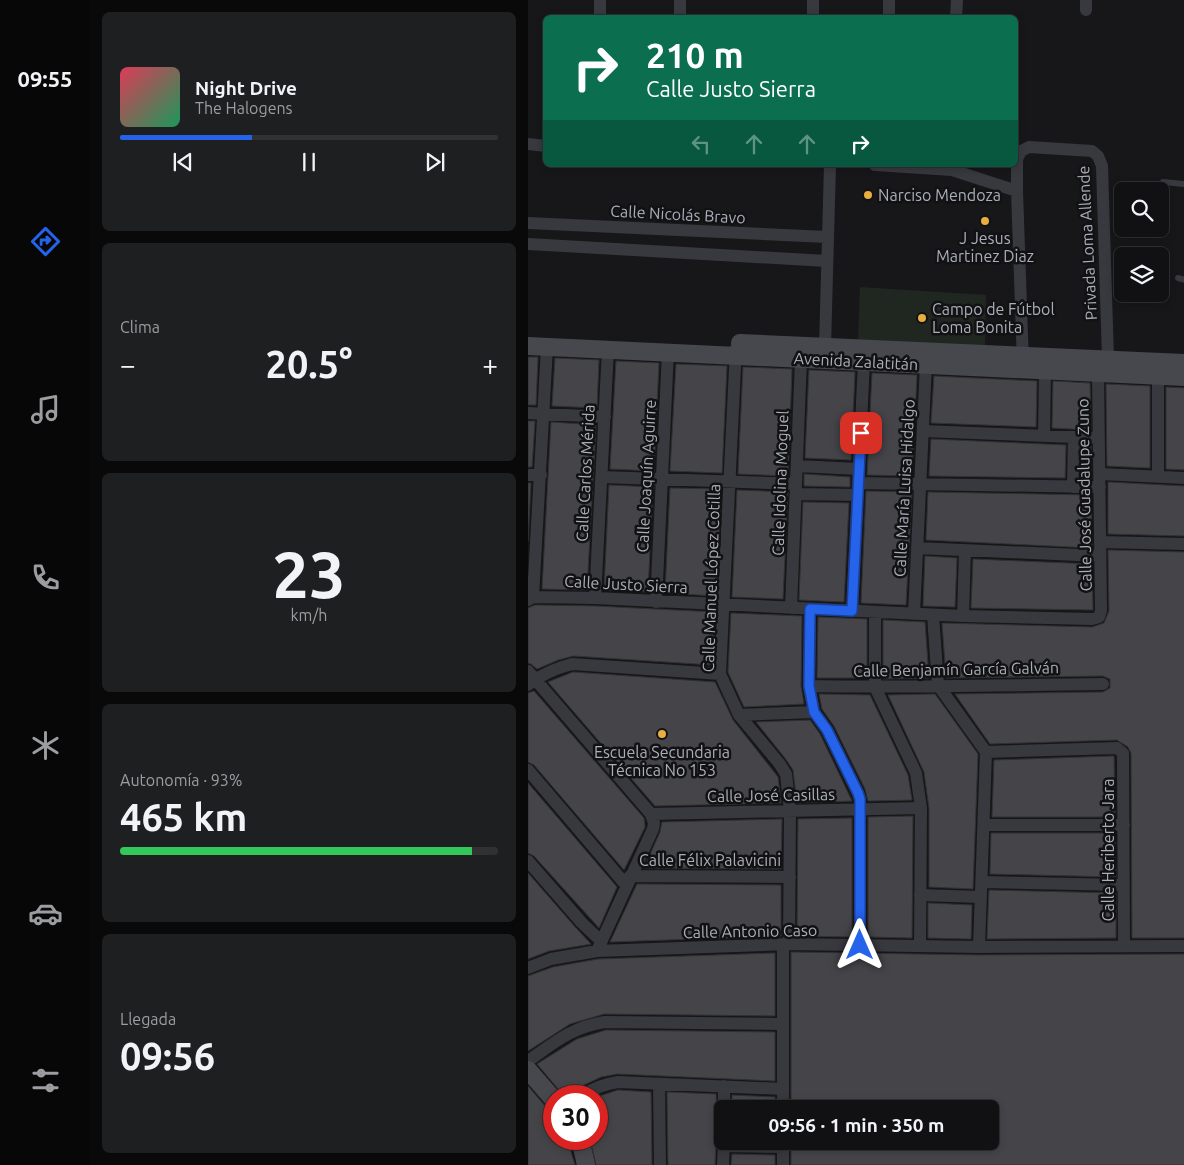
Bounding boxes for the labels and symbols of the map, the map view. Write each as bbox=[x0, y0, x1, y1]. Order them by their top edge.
street label: Privada Loma Allende bbox=[1074, 165, 1100, 321]
place label: Narciso Mendoza bbox=[878, 186, 1001, 204]
marker: Narciso Mendoza bbox=[862, 189, 874, 201]
street label: Calle Nicolás Bravo bbox=[610, 201, 746, 227]
marker: J Jesus Martinez Diaz bbox=[979, 215, 991, 227]
place label: J Jesus Martinez Diaz bbox=[936, 229, 1034, 265]
place label: Campo de Fútbol Loma Bonita bbox=[932, 300, 1055, 336]
marker: Campo de Fútbol Loma Bonita bbox=[916, 312, 928, 324]
street label: Avenida Zalatitán bbox=[793, 349, 919, 373]
street label: Calle José Guadalupe Zuno bbox=[1073, 398, 1095, 592]
street label: Calle Joaquín Aguirre bbox=[633, 399, 659, 553]
street label: Calle María Luisa Hidalgo bbox=[890, 399, 918, 577]
street label: Calle Carlos Mérida bbox=[572, 404, 598, 542]
street label: Calle Idolina Moguel bbox=[768, 410, 792, 556]
pin bbox=[840, 412, 882, 454]
street label: Calle Manuel López Cotilla bbox=[699, 483, 723, 673]
street label: Calle Justo Sierra bbox=[564, 572, 688, 596]
street label: Calle Benjamín García Galván bbox=[853, 658, 1059, 680]
marker: Escuela Secundaria Técnica No 153 bbox=[656, 728, 668, 740]
place label: Escuela Secundaria Técnica No 153 bbox=[594, 743, 730, 779]
street label: Calle Heriberto Jara bbox=[1099, 779, 1117, 921]
street label: Calle José Casillas bbox=[707, 785, 835, 805]
street label: Calle Félix Palavicini bbox=[639, 851, 781, 869]
position arrow bbox=[833, 918, 885, 970]
street label: Calle Antonio Caso bbox=[683, 921, 817, 941]
speed limit sign: 30 bbox=[543, 1085, 608, 1150]

